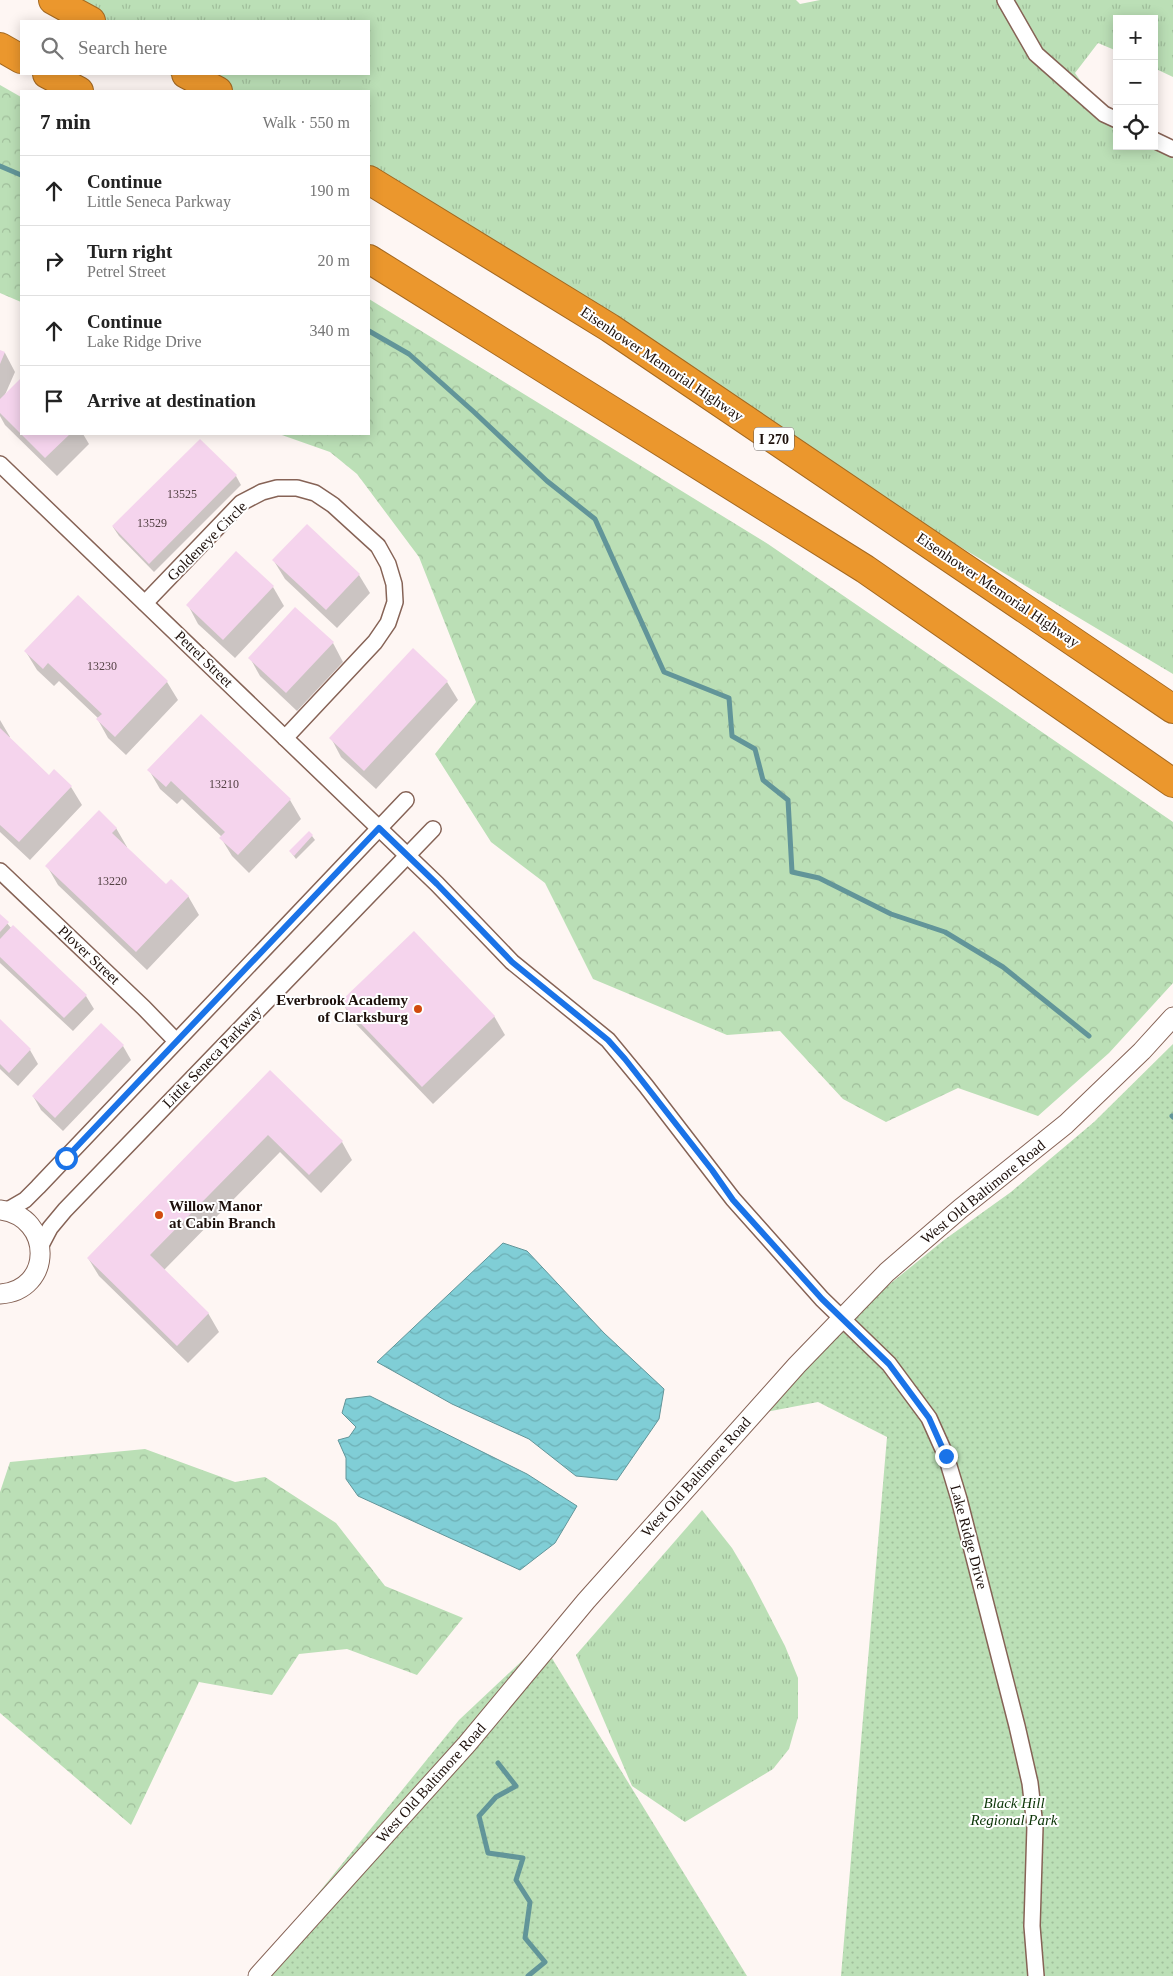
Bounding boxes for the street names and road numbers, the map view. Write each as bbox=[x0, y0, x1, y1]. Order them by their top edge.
street label: Eisenhower Memorial Highway bbox=[578, 304, 747, 425]
road number: I 270 bbox=[754, 428, 794, 450]
street label: Goldeneye Circle bbox=[164, 498, 250, 584]
street label: Eisenhower Memorial Highway bbox=[914, 530, 1083, 651]
street label: Petrel Street bbox=[172, 628, 237, 691]
street label: Plover Street bbox=[55, 923, 124, 988]
street label: Little Seneca Parkway bbox=[159, 1003, 265, 1111]
street label: West Old Baltimore Road bbox=[918, 1137, 1049, 1247]
street label: West Old Baltimore Road bbox=[638, 1414, 754, 1540]
street label: Lake Ridge Drive bbox=[947, 1483, 991, 1591]
street label: West Old Baltimore Road bbox=[373, 1720, 489, 1846]

